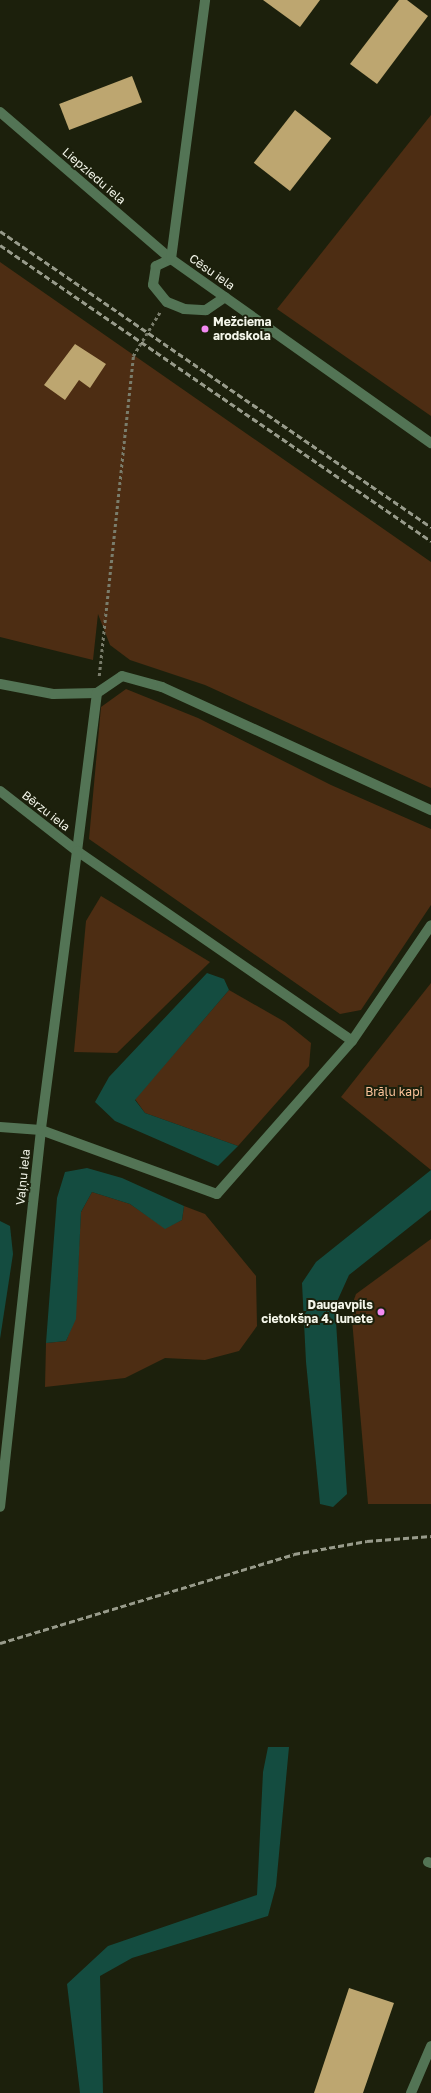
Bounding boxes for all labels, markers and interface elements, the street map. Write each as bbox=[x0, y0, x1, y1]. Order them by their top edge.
street label: Liepziedu iela bbox=[59, 145, 129, 207]
street label: Cēsu iela bbox=[186, 251, 238, 293]
place label: Mežciema arodskola bbox=[213, 315, 271, 343]
marker: Mežciema arodskola bbox=[200, 324, 210, 334]
street label: Bērzu iela bbox=[19, 788, 73, 834]
park label: Brāļu kapi bbox=[365, 1085, 423, 1099]
street label: Vaļņu iela bbox=[13, 1148, 33, 1206]
place label: Daugavpils cietokšņa 4. lunete bbox=[261, 1298, 373, 1326]
marker: Daugavpils cietokšņa 4. lunete bbox=[376, 1307, 386, 1317]

